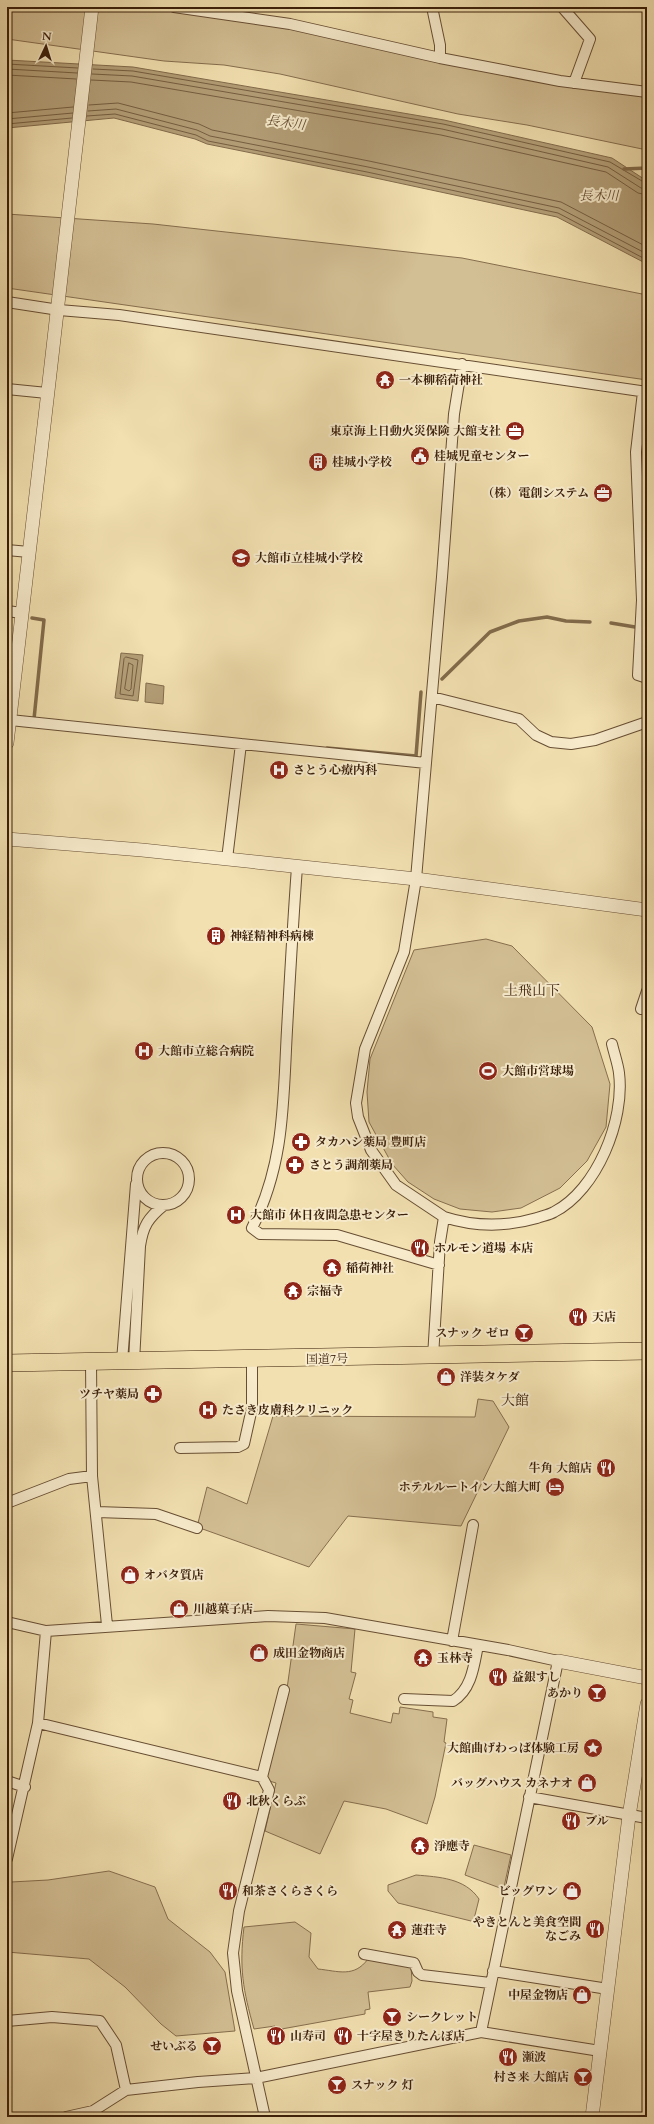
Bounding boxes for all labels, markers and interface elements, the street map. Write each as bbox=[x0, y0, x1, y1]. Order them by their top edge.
north arrow bbox=[26, 26, 66, 66]
text: N bbox=[41, 29, 52, 44]
water label: 長木川 bbox=[265, 112, 308, 135]
water label: 長木川 bbox=[579, 187, 620, 205]
temple icon: 一本柳稻荷神社 bbox=[374, 369, 396, 391]
place label: 一本柳稻荷神社 bbox=[399, 372, 483, 388]
office icon: 東京海上日動火災保険 大館支社 bbox=[504, 420, 526, 442]
place label: 東京海上日動火災保険 大館支社 bbox=[330, 423, 501, 439]
public building icon: 桂城児童センター bbox=[409, 445, 431, 467]
place label: 桂城児童センター bbox=[434, 448, 530, 464]
building icon: 桂城小学校 bbox=[307, 451, 329, 473]
place label: 桂城小学校 bbox=[332, 454, 392, 470]
office icon: （株）電創システム bbox=[592, 482, 614, 504]
place label: （株）電創システム bbox=[482, 485, 589, 501]
school or university icon: 大館市立桂城小学校 bbox=[230, 547, 252, 569]
place label: 大館市立桂城小学校 bbox=[255, 550, 363, 566]
hospital icon: さとう心療内科 bbox=[268, 759, 290, 781]
place label: さとう心療内科 bbox=[293, 762, 378, 778]
building icon: 神経精神科病棟 bbox=[205, 925, 227, 947]
place label: 神経精神科病棟 bbox=[230, 928, 314, 944]
district label: 土飛山下 bbox=[504, 981, 560, 1000]
hospital icon: 大館市立総合病院 bbox=[133, 1040, 155, 1062]
place label: 大館市立総合病院 bbox=[158, 1043, 254, 1059]
sports icon: 大館市営球場 bbox=[477, 1060, 499, 1082]
place label: 大館市営球場 bbox=[502, 1063, 574, 1079]
pharmacy icon: タカハシ薬局 豊町店 bbox=[290, 1131, 312, 1153]
place label: タカハシ薬局 豊町店 bbox=[315, 1134, 426, 1150]
pharmacy icon: さとう調剤薬局 bbox=[284, 1154, 306, 1176]
place label: さとう調剤薬局 bbox=[309, 1157, 393, 1173]
hospital icon: 大館市 休日夜間急患センター bbox=[225, 1204, 247, 1226]
place label: 大館市 休日夜間急患センター bbox=[250, 1207, 409, 1223]
restaurant icon: ホルモン道場 本店 bbox=[409, 1237, 431, 1259]
place label: ホルモン道場 本店 bbox=[434, 1240, 533, 1256]
temple icon: 稲荷神社 bbox=[321, 1257, 343, 1279]
place label: 稲荷神社 bbox=[346, 1260, 394, 1276]
temple icon: 宗福寺 bbox=[282, 1280, 304, 1302]
place label: 宗福寺 bbox=[307, 1283, 343, 1299]
restaurant icon: 天店 bbox=[567, 1306, 589, 1328]
place label: 天店 bbox=[592, 1309, 616, 1325]
bar icon: スナック ゼロ bbox=[513, 1322, 535, 1344]
place label: スナック ゼロ bbox=[435, 1325, 510, 1341]
street label: 国道7号 bbox=[306, 1351, 348, 1367]
shop icon: 洋装タケダ bbox=[435, 1366, 457, 1388]
place label: 洋装タケダ bbox=[460, 1369, 519, 1385]
pharmacy icon: ツチヤ薬局 bbox=[142, 1383, 164, 1405]
place label: ツチヤ薬局 bbox=[79, 1386, 139, 1402]
district label: 大館 bbox=[501, 1391, 529, 1410]
hospital icon: たさき皮膚科クリニック bbox=[197, 1399, 219, 1421]
place label: たさき皮膚科クリニック bbox=[222, 1402, 353, 1418]
restaurant icon: 牛角 大館店 bbox=[595, 1457, 617, 1479]
place label: 牛角 大館店 bbox=[529, 1460, 592, 1476]
hotel icon: ホテルルートイン大館大町 bbox=[544, 1476, 566, 1498]
place label: ホテルルートイン大館大町 bbox=[398, 1479, 541, 1495]
shop icon: オバタ質店 bbox=[119, 1564, 141, 1586]
place label: オバタ質店 bbox=[144, 1567, 204, 1583]
shop icon: 川越菓子店 bbox=[168, 1598, 190, 1620]
place label: 川越菓子店 bbox=[193, 1601, 253, 1617]
shop icon: 成田金物商店 bbox=[248, 1642, 270, 1664]
place label: 成田金物商店 bbox=[273, 1645, 345, 1661]
temple icon: 玉林寺 bbox=[412, 1647, 434, 1669]
place label: 玉林寺 bbox=[437, 1650, 473, 1666]
restaurant icon: 益銀すし bbox=[487, 1666, 509, 1688]
place label: 益銀すし bbox=[512, 1669, 560, 1685]
bar icon: あかり bbox=[586, 1682, 608, 1704]
place label: あかり bbox=[547, 1685, 583, 1701]
place icon: 大館曲げわっぱ体験工房 bbox=[582, 1737, 604, 1759]
place label: 大館曲げわっぱ体験工房 bbox=[447, 1740, 579, 1756]
shop icon: バッグハウス カネナオ bbox=[576, 1772, 598, 1794]
place label: バッグハウス カネナオ bbox=[451, 1775, 573, 1791]
restaurant icon: 北秋くらぶ bbox=[221, 1790, 243, 1812]
place label: 北秋くらぶ bbox=[246, 1793, 306, 1809]
restaurant icon: ブル bbox=[560, 1810, 582, 1832]
place label: ブル bbox=[585, 1813, 609, 1829]
temple icon: 淨應寺 bbox=[409, 1835, 431, 1857]
place label: 淨應寺 bbox=[434, 1838, 470, 1854]
restaurant icon: 和茶さくらさくら bbox=[217, 1880, 239, 1902]
shop icon: ビッグワン bbox=[561, 1880, 583, 1902]
place label: 和茶さくらさくら bbox=[242, 1883, 338, 1899]
place label: ビッグワン bbox=[498, 1883, 558, 1899]
place label: やきとんと美食空間 なごみ bbox=[473, 1914, 581, 1944]
restaurant icon: やきとんと美食空間 なごみ bbox=[584, 1918, 606, 1940]
temple icon: 蓮荘寺 bbox=[386, 1919, 408, 1941]
place label: 蓮荘寺 bbox=[411, 1922, 447, 1938]
shop icon: 中屋金物店 bbox=[571, 1984, 593, 2006]
place label: 中屋金物店 bbox=[508, 1987, 568, 2003]
bar icon: シークレット bbox=[381, 2006, 403, 2028]
place label: シークレット bbox=[406, 2009, 478, 2025]
restaurant icon: 山寿司 bbox=[265, 2025, 287, 2047]
restaurant icon: 十字屋きりたんぽ店 bbox=[332, 2025, 354, 2047]
place label: 山寿司 bbox=[290, 2028, 326, 2044]
place label: 十字屋きりたんぽ店 bbox=[357, 2028, 465, 2044]
bar icon: せいぶる bbox=[201, 2035, 223, 2057]
place label: せいぶる bbox=[150, 2038, 198, 2054]
restaurant icon: 瀬波 bbox=[497, 2046, 519, 2068]
place label: 瀬波 bbox=[522, 2049, 546, 2065]
bar icon: 村さ来 大館店 bbox=[572, 2066, 594, 2088]
place label: 村さ来 大館店 bbox=[494, 2069, 569, 2085]
bar icon: スナック 灯 bbox=[326, 2074, 348, 2096]
place label: スナック 灯 bbox=[351, 2077, 414, 2093]

